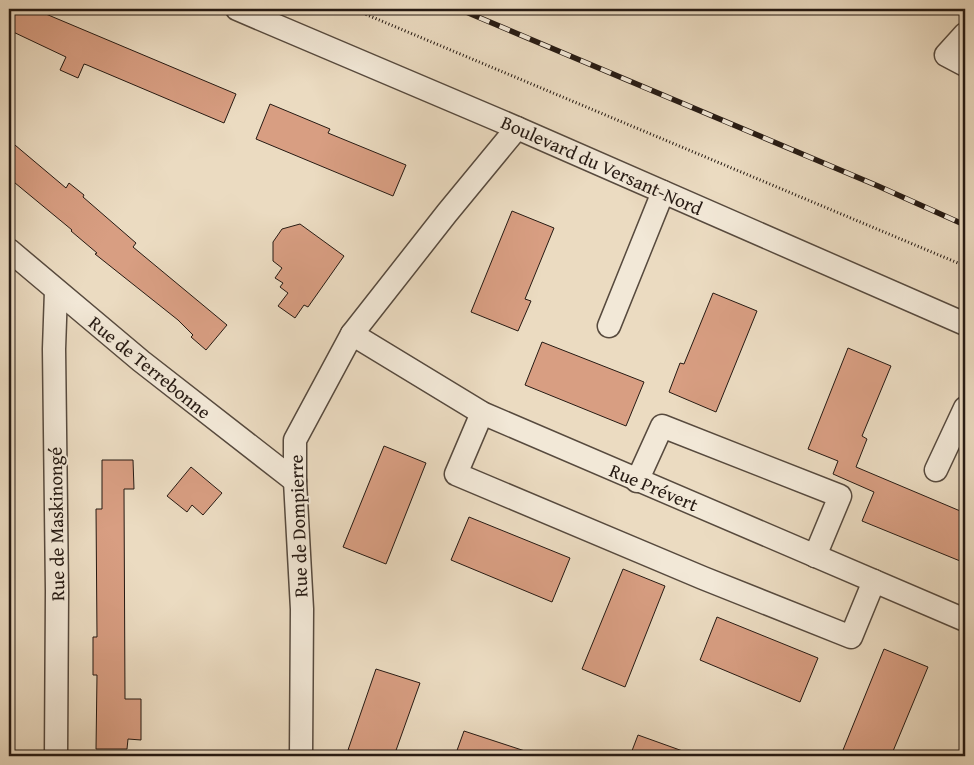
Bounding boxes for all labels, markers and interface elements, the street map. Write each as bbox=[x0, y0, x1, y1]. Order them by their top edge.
street label: Boulevard du Versant-Nord bbox=[497, 108, 708, 222]
street label: Rue de Terrebonne bbox=[83, 309, 217, 425]
street label: Rue de Maskinongé bbox=[41, 447, 71, 601]
street label: Rue de Dompierre bbox=[282, 454, 314, 598]
street label: Rue Prévert bbox=[605, 456, 703, 518]

